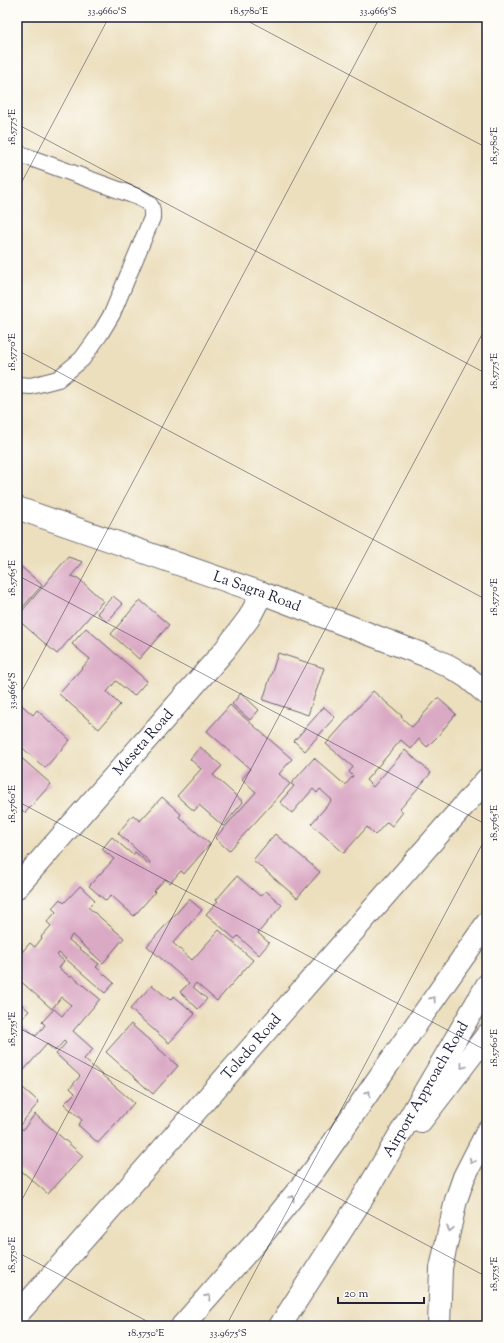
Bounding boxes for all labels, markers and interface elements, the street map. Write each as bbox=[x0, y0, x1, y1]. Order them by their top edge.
text: 33.9660°S bbox=[88, 4, 126, 19]
text: 18.5780°E bbox=[230, 4, 268, 19]
text: 33.9665°S bbox=[359, 4, 397, 19]
text: 18.5775°E bbox=[5, 109, 20, 145]
text: 18.5780°E bbox=[487, 127, 502, 165]
text: 18.5770°E bbox=[5, 333, 20, 371]
text: 18.5775°E bbox=[487, 353, 502, 389]
text: 18.5765°E bbox=[5, 560, 20, 596]
street label: La Sagra Road bbox=[210, 566, 304, 617]
text: 18.5770°E bbox=[487, 578, 502, 616]
text: 33.9665°S bbox=[5, 672, 20, 710]
street label: Meseta Road bbox=[109, 704, 179, 781]
text: 18.5760°E bbox=[5, 785, 20, 823]
text: 18.5765°E bbox=[487, 805, 502, 841]
one-way arrow bbox=[428, 996, 436, 1003]
street label: Toledo Road bbox=[217, 1009, 287, 1085]
text: 18.5755°E bbox=[5, 1012, 20, 1046]
street label: Airport Approach Road bbox=[378, 1017, 474, 1161]
text: 18.5760°E bbox=[487, 1029, 502, 1067]
one-way arrow bbox=[461, 1062, 468, 1069]
one-way arrow bbox=[363, 1090, 370, 1097]
one-way arrow bbox=[469, 1157, 476, 1164]
one-way arrow bbox=[287, 1195, 294, 1202]
one-way arrow bbox=[446, 1226, 454, 1232]
text: 18.5750°E bbox=[5, 1237, 20, 1273]
text: 18.5755°E bbox=[487, 1257, 502, 1291]
scale bar bbox=[338, 1279, 424, 1305]
text: 20 m bbox=[344, 1285, 369, 1303]
one-way arrow bbox=[203, 1294, 211, 1302]
text: 18.5750°E bbox=[128, 1326, 164, 1341]
text: 33.9675°S bbox=[209, 1326, 247, 1341]

